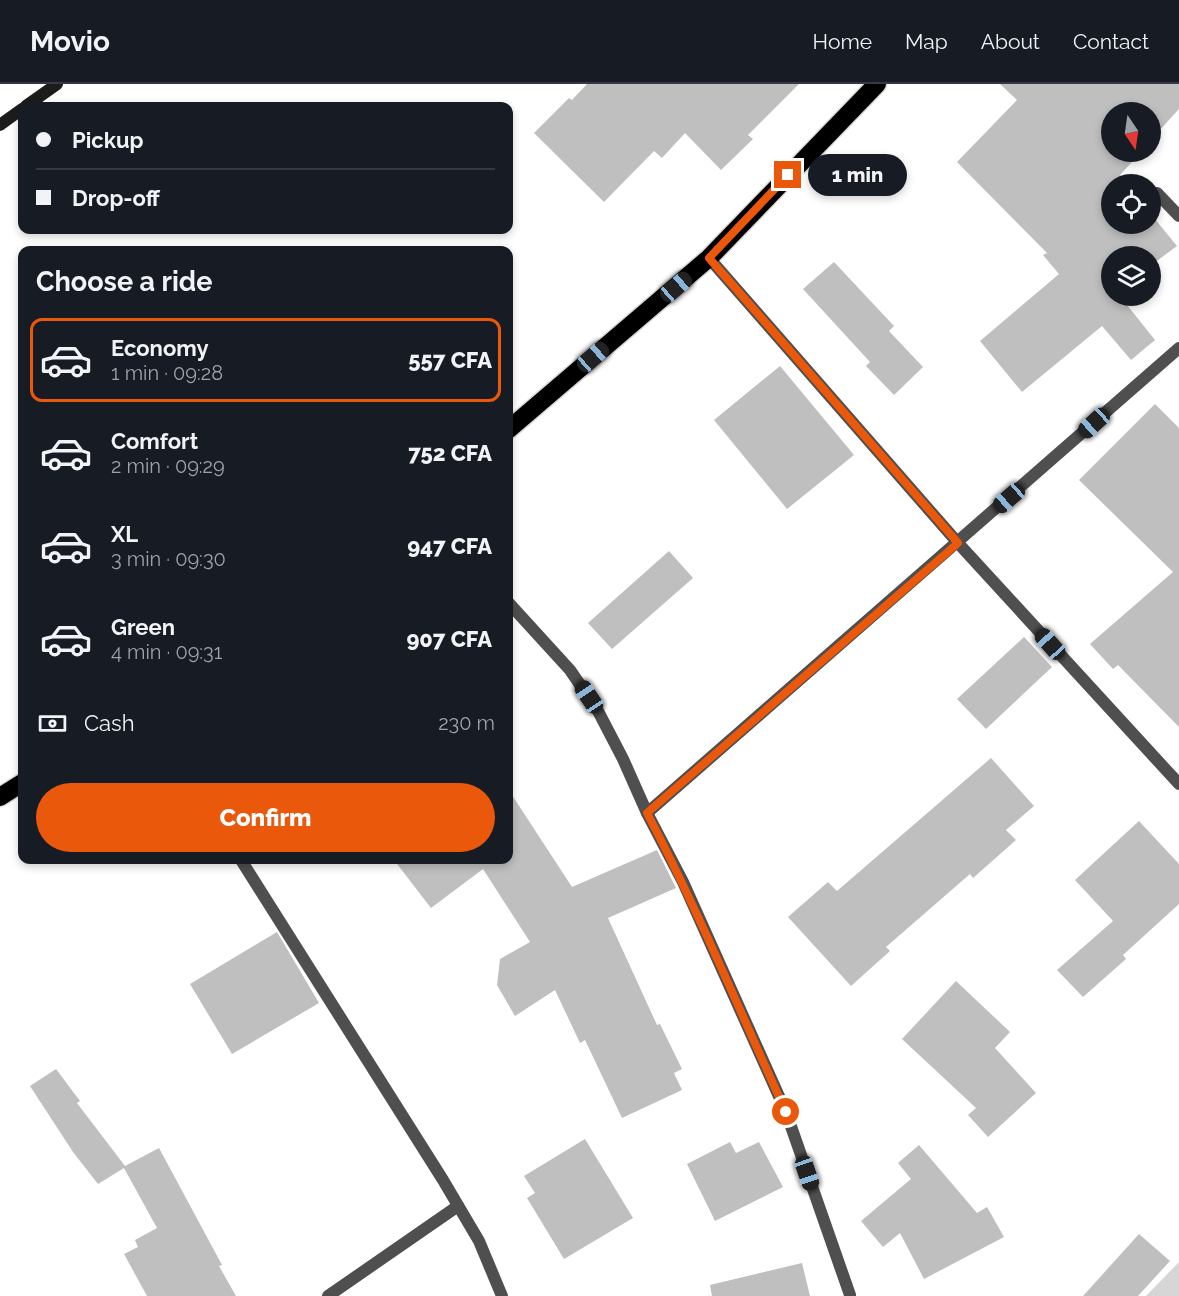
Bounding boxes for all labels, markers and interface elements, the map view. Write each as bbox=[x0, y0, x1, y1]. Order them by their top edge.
text: Movio bbox=[30, 25, 110, 58]
text: Home bbox=[813, 29, 872, 54]
text: Map bbox=[905, 29, 948, 54]
text: About bbox=[981, 29, 1040, 54]
text: Contact bbox=[1073, 29, 1149, 54]
north arrow bbox=[1101, 102, 1161, 162]
map controls bbox=[1101, 102, 1161, 306]
text: Pickup bbox=[72, 127, 144, 153]
callout: 1 min bbox=[809, 154, 908, 196]
route end bbox=[774, 161, 801, 188]
text: 1 min bbox=[832, 163, 883, 187]
button: locate bbox=[1101, 174, 1161, 234]
text: Drop-off bbox=[72, 185, 160, 211]
button: layers bbox=[1101, 246, 1161, 306]
text: Choose a ride bbox=[36, 266, 212, 297]
car bbox=[657, 268, 695, 306]
icon: car bbox=[39, 333, 93, 387]
text: Economy bbox=[111, 335, 209, 361]
car bbox=[574, 338, 612, 376]
text: 557 CFA bbox=[408, 347, 492, 373]
text: 1 min · 09:28 bbox=[111, 361, 223, 385]
car bbox=[1075, 404, 1113, 442]
icon: car bbox=[39, 426, 93, 480]
text: Comfort bbox=[111, 428, 198, 454]
text: 752 CFA bbox=[408, 440, 492, 466]
text: 2 min · 09:29 bbox=[111, 454, 225, 478]
car bbox=[990, 479, 1028, 517]
icon: car bbox=[39, 519, 93, 573]
text: XL bbox=[111, 521, 138, 547]
text: 947 CFA bbox=[407, 533, 492, 559]
text: 3 min · 09:30 bbox=[111, 547, 226, 571]
icon: car bbox=[39, 612, 93, 666]
text: Green bbox=[111, 614, 175, 640]
car bbox=[1031, 625, 1069, 663]
text: 907 CFA bbox=[406, 626, 492, 652]
text: 4 min · 09:31 bbox=[111, 640, 222, 664]
car bbox=[571, 677, 607, 717]
icon: cash bbox=[36, 707, 69, 740]
text: Cash bbox=[84, 710, 135, 736]
text: 230 m bbox=[438, 711, 495, 735]
button: Confirm bbox=[36, 783, 495, 852]
route start bbox=[772, 1098, 799, 1125]
car bbox=[793, 1153, 821, 1193]

